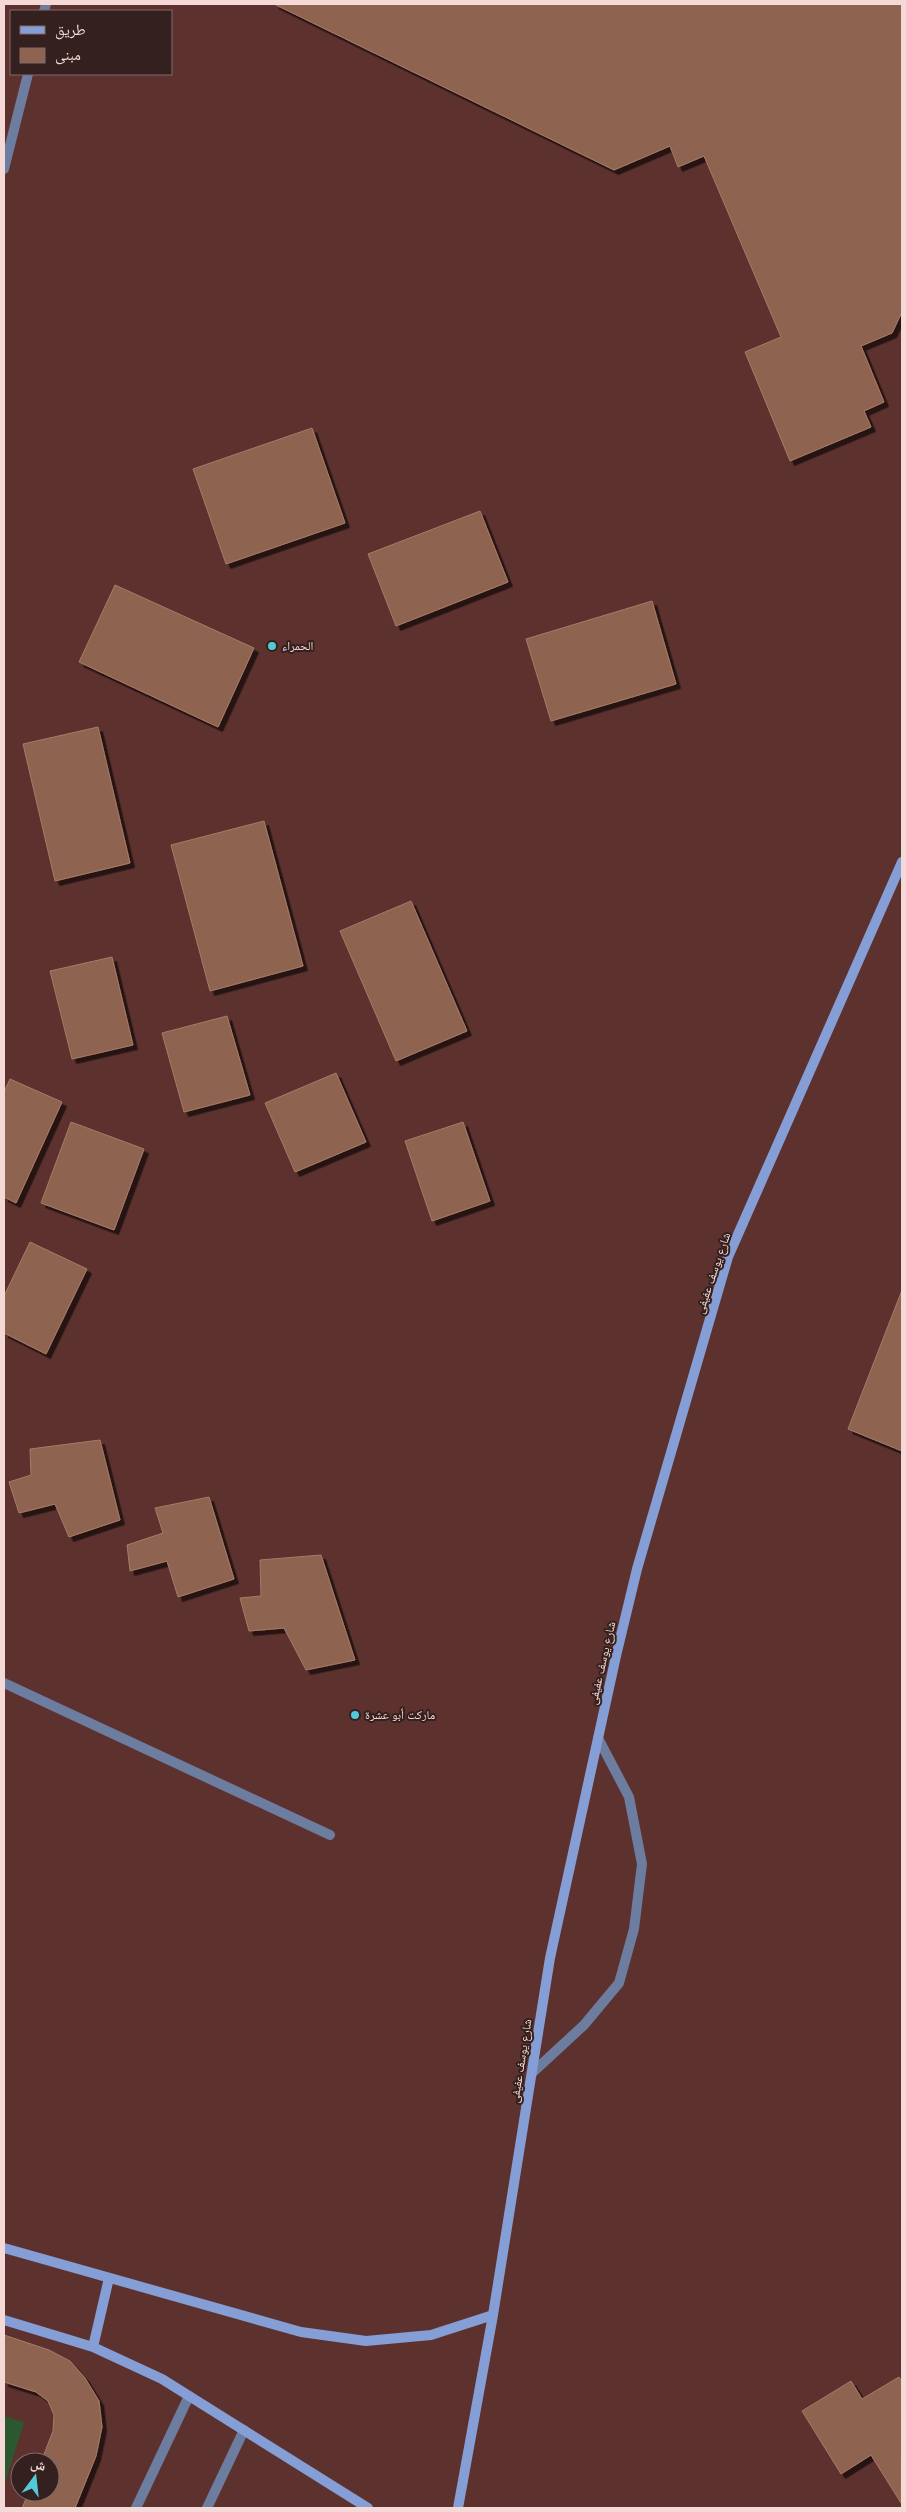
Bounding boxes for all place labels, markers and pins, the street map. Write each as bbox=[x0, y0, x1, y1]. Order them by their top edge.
place label: الحمراء bbox=[282, 639, 313, 653]
marker: الحمراء bbox=[266, 640, 278, 652]
place label: ماركت أبو عشرة bbox=[365, 1708, 435, 1722]
marker: ماركت أبو عشرة bbox=[349, 1709, 361, 1721]

